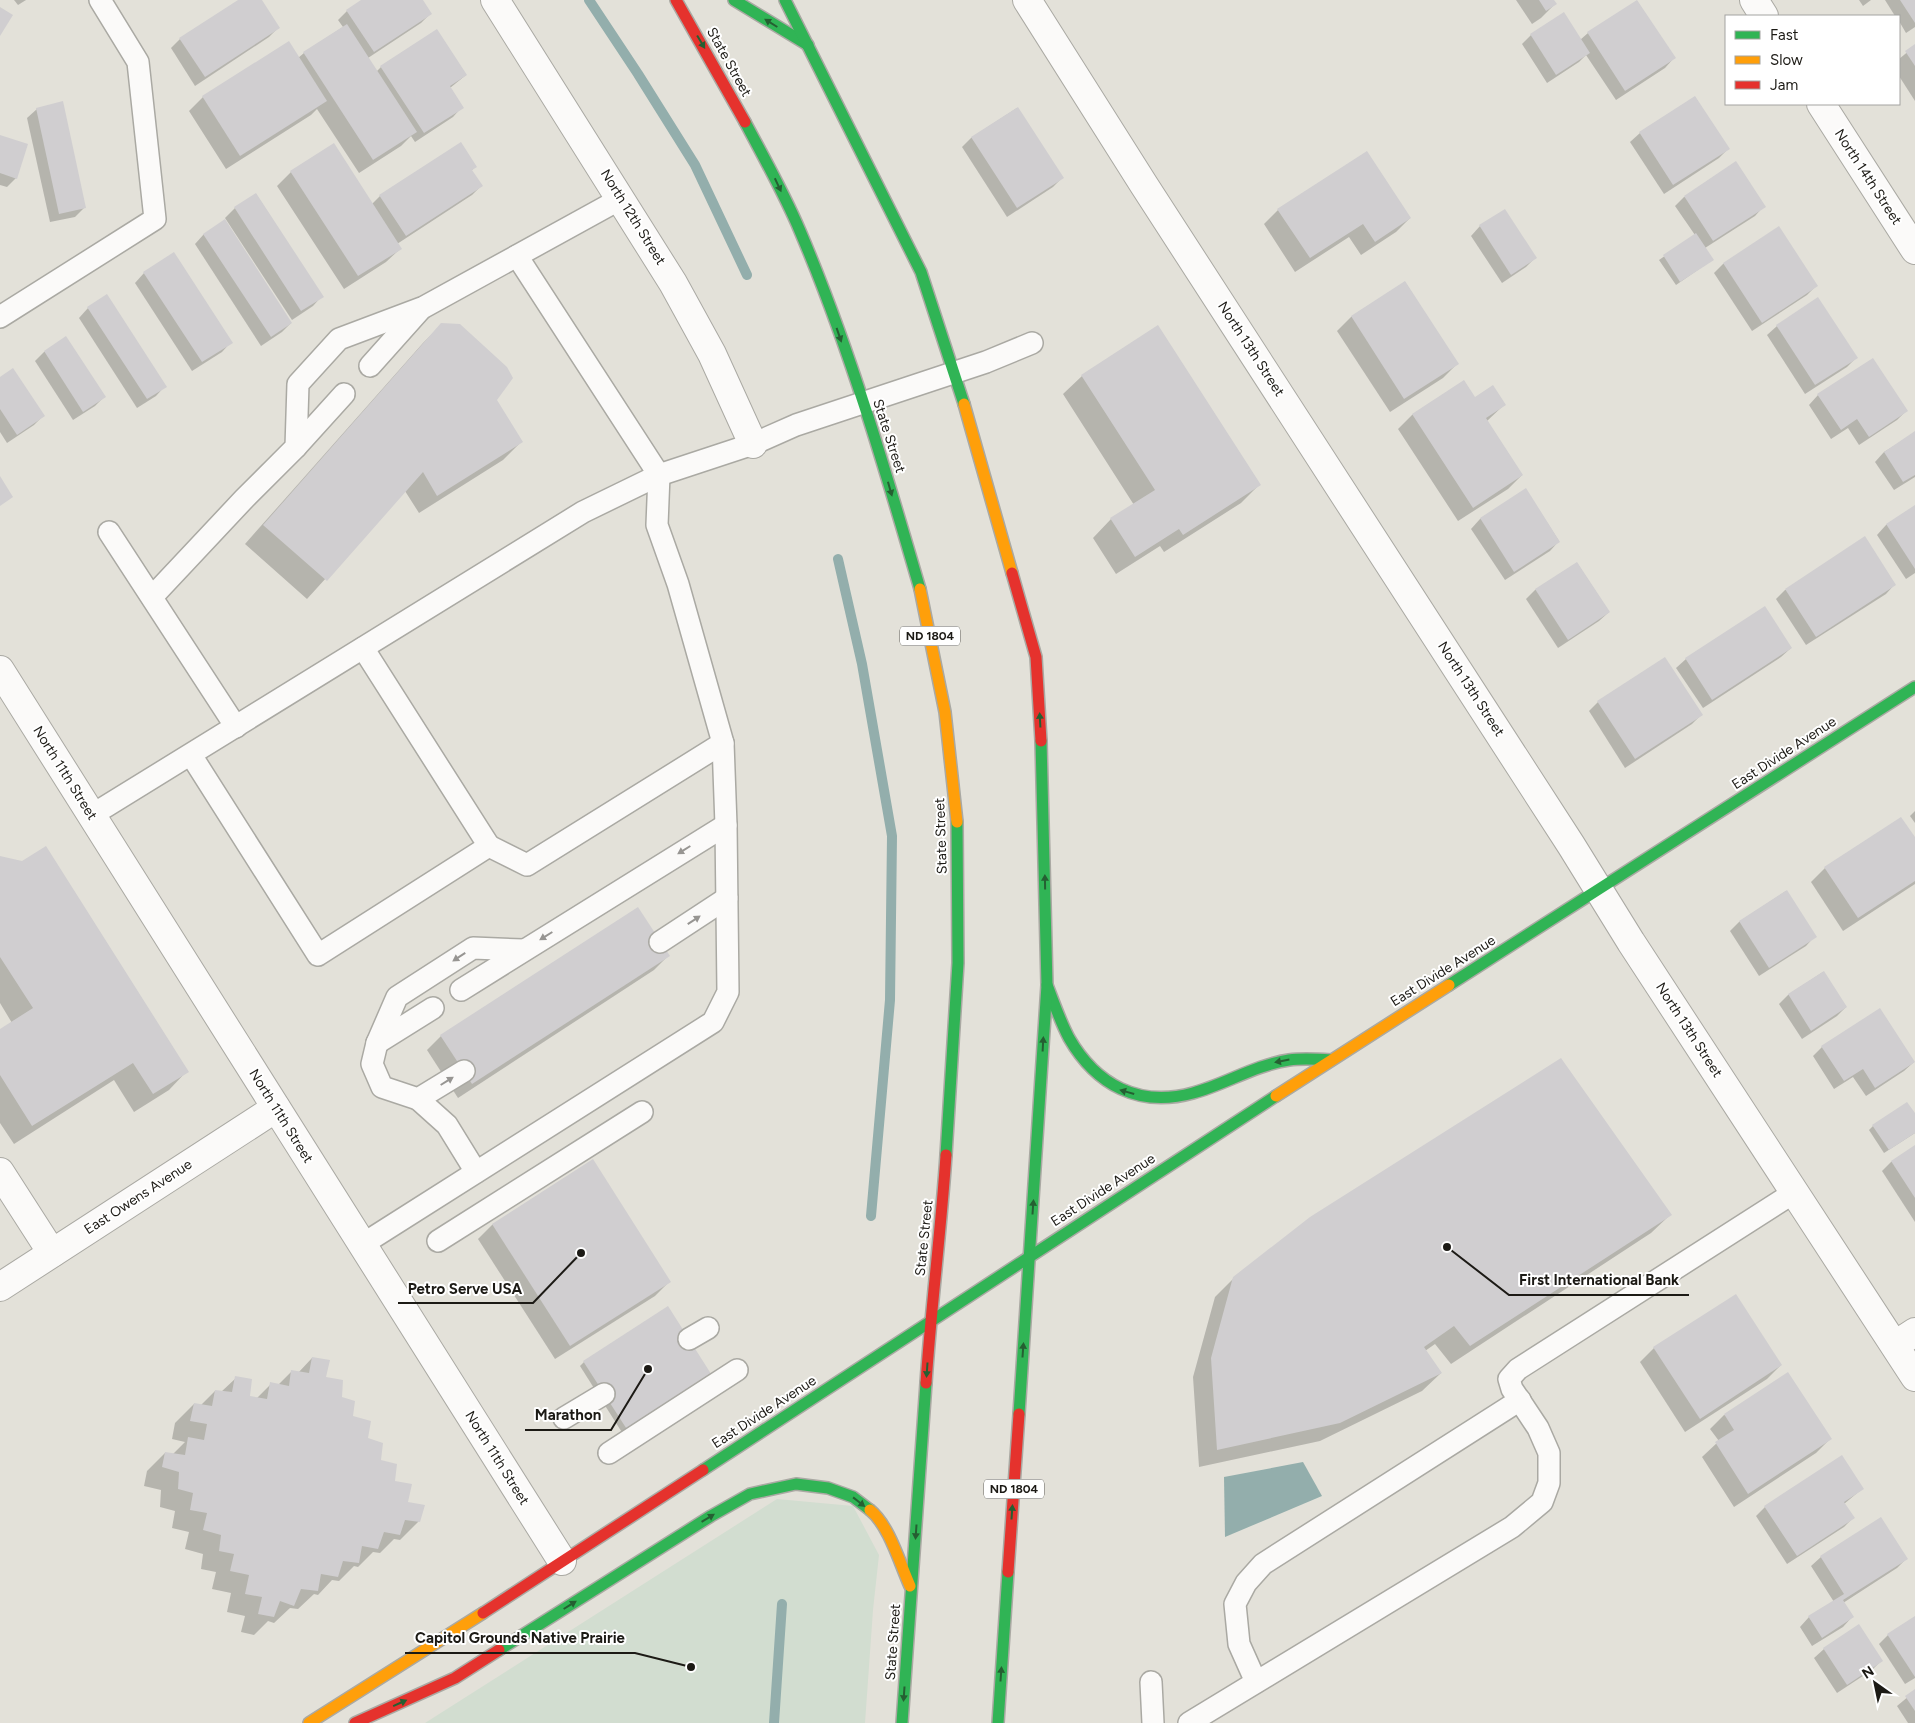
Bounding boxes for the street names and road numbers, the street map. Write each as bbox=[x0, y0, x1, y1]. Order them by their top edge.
street label: State Street bbox=[703, 24, 755, 100]
street label: North 14th Street bbox=[1831, 126, 1905, 228]
street label: North 12th Street bbox=[597, 166, 669, 268]
street label: North 13th Street bbox=[1214, 298, 1288, 400]
street label: State Street bbox=[869, 397, 909, 475]
road number: ND 1804 bbox=[900, 626, 960, 646]
street label: North 13th Street bbox=[1434, 638, 1508, 740]
street label: East Divide Avenue bbox=[1729, 713, 1840, 793]
street label: North 11th Street bbox=[29, 723, 101, 823]
street label: State Street bbox=[931, 797, 951, 875]
street label: East Divide Avenue bbox=[1387, 932, 1499, 1010]
street label: North 13th Street bbox=[1652, 979, 1726, 1081]
street label: North 11th Street bbox=[245, 1066, 317, 1166]
street label: East Divide Avenue bbox=[1048, 1150, 1159, 1230]
street label: East Owens Avenue bbox=[81, 1156, 195, 1238]
street label: State Street bbox=[912, 1199, 936, 1277]
street label: East Divide Avenue bbox=[709, 1372, 820, 1452]
street label: North 11th Street bbox=[461, 1408, 533, 1508]
road number: ND 1804 bbox=[984, 1480, 1044, 1498]
street label: State Street bbox=[882, 1603, 904, 1681]

